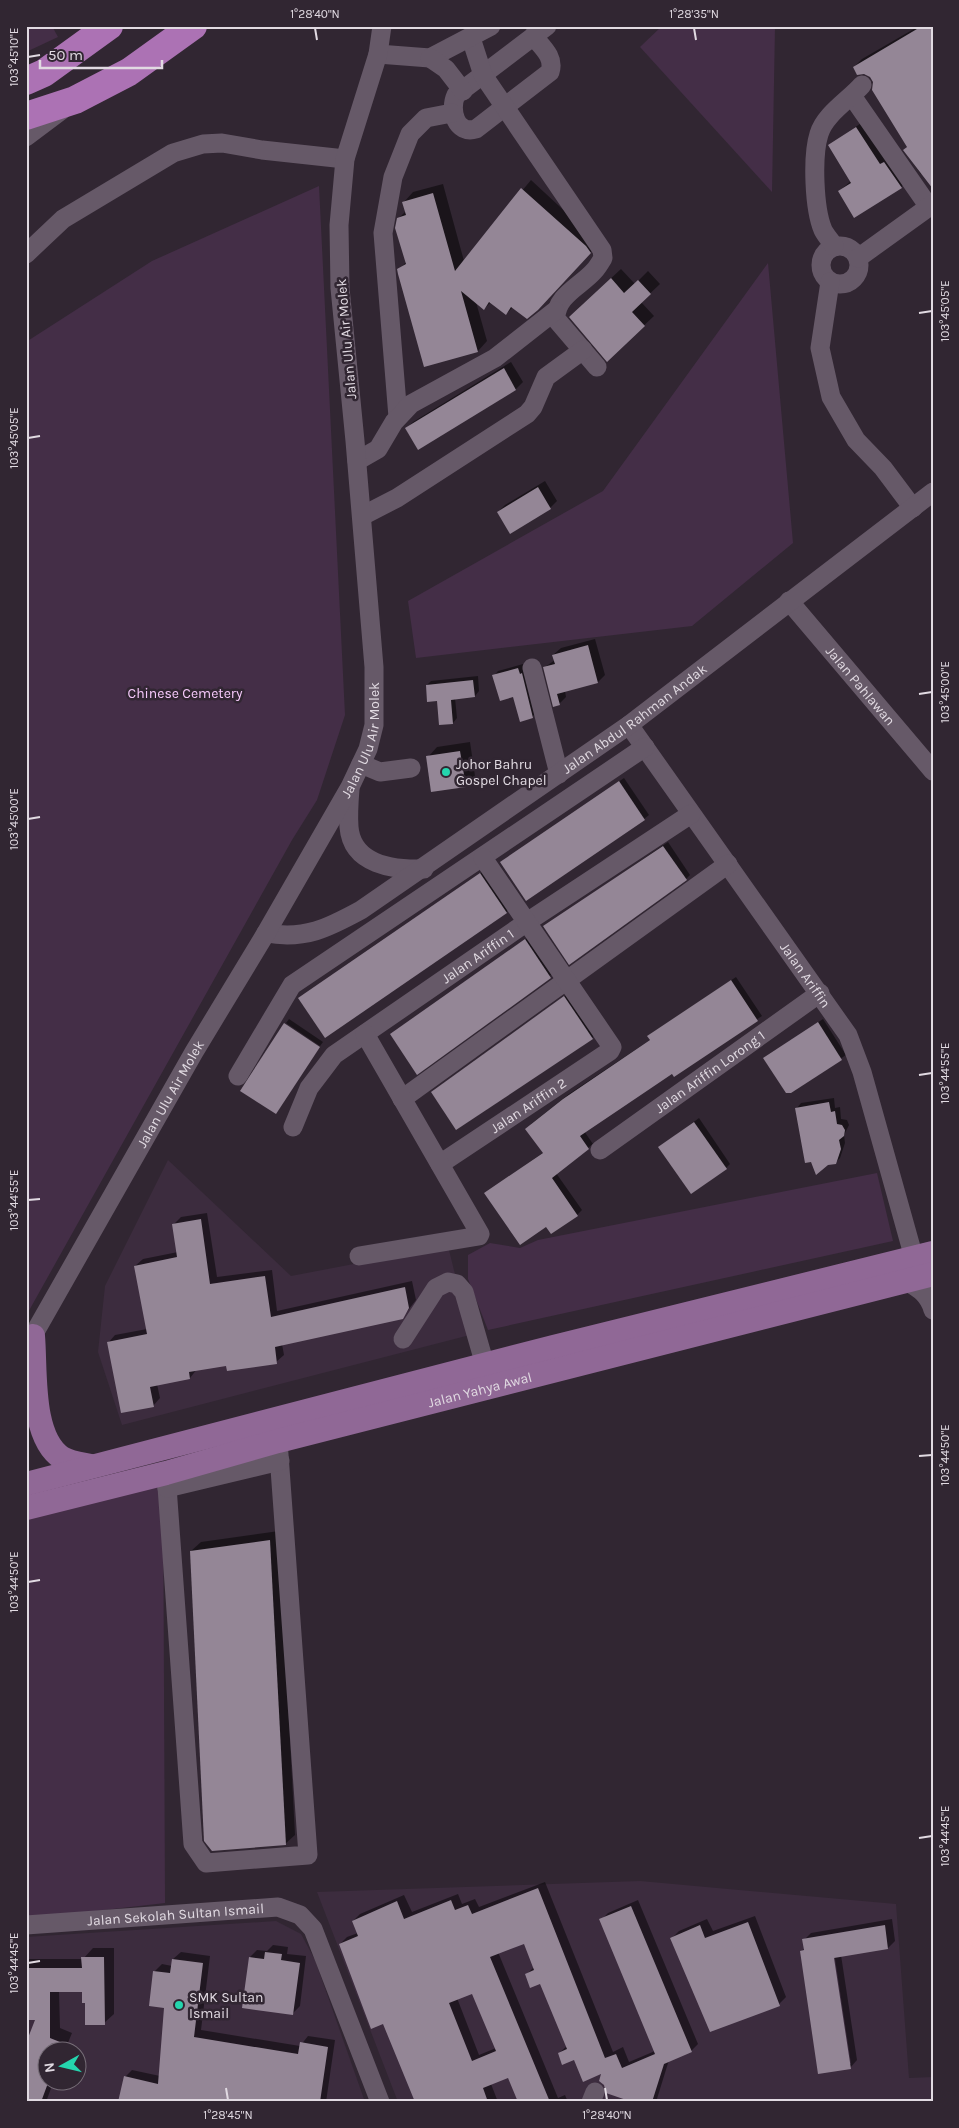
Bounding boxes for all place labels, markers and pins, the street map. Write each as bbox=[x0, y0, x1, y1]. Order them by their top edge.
place label: Johor Bahru Gospel Chapel bbox=[456, 756, 547, 789]
marker: Johor Bahru Gospel Chapel bbox=[440, 766, 452, 778]
place label: SMK Sultan Ismail bbox=[189, 1989, 263, 2022]
marker: SMK Sultan Ismail bbox=[173, 1999, 185, 2011]

